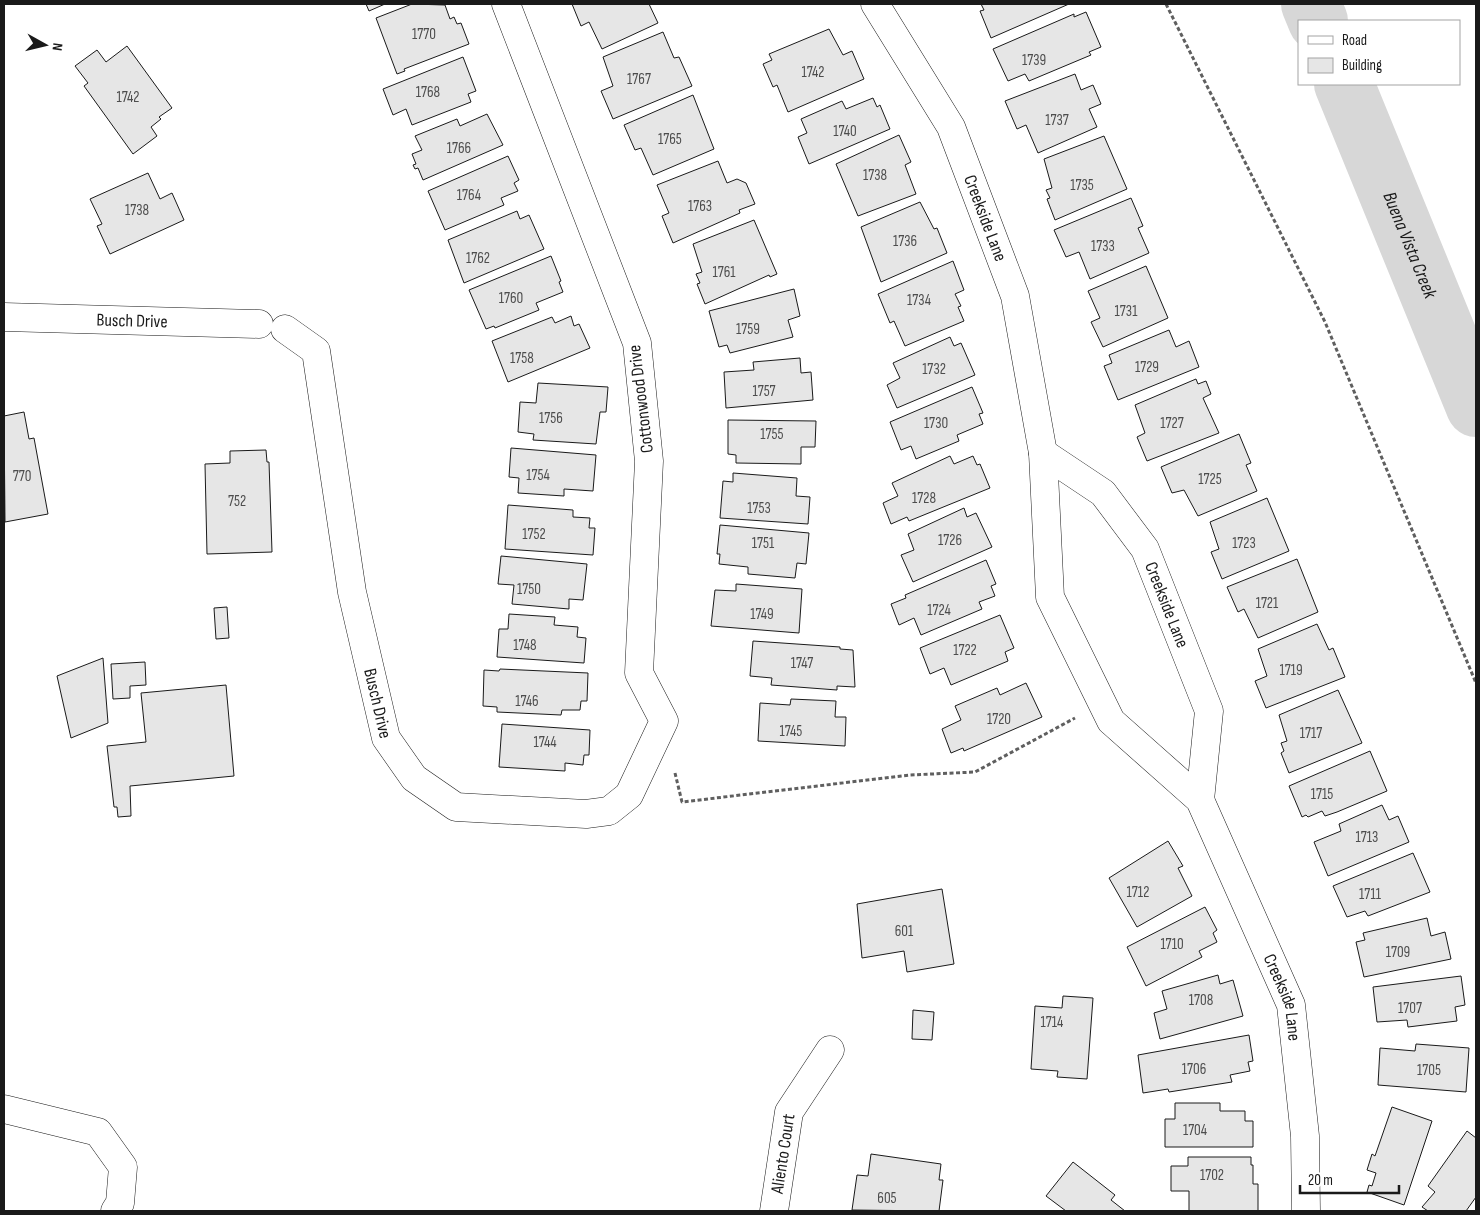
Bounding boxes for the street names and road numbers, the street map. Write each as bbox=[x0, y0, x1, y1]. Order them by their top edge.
street label: Creekside Lane bbox=[960, 172, 1011, 264]
street label: Busch Drive bbox=[96, 309, 168, 332]
street label: Cottonwood Drive bbox=[624, 344, 658, 454]
street label: Creekside Lane bbox=[1141, 559, 1193, 651]
street label: Busch Drive bbox=[360, 666, 396, 740]
street label: Creekside Lane bbox=[1259, 951, 1305, 1042]
street label: Aliento Court bbox=[766, 1112, 799, 1196]

